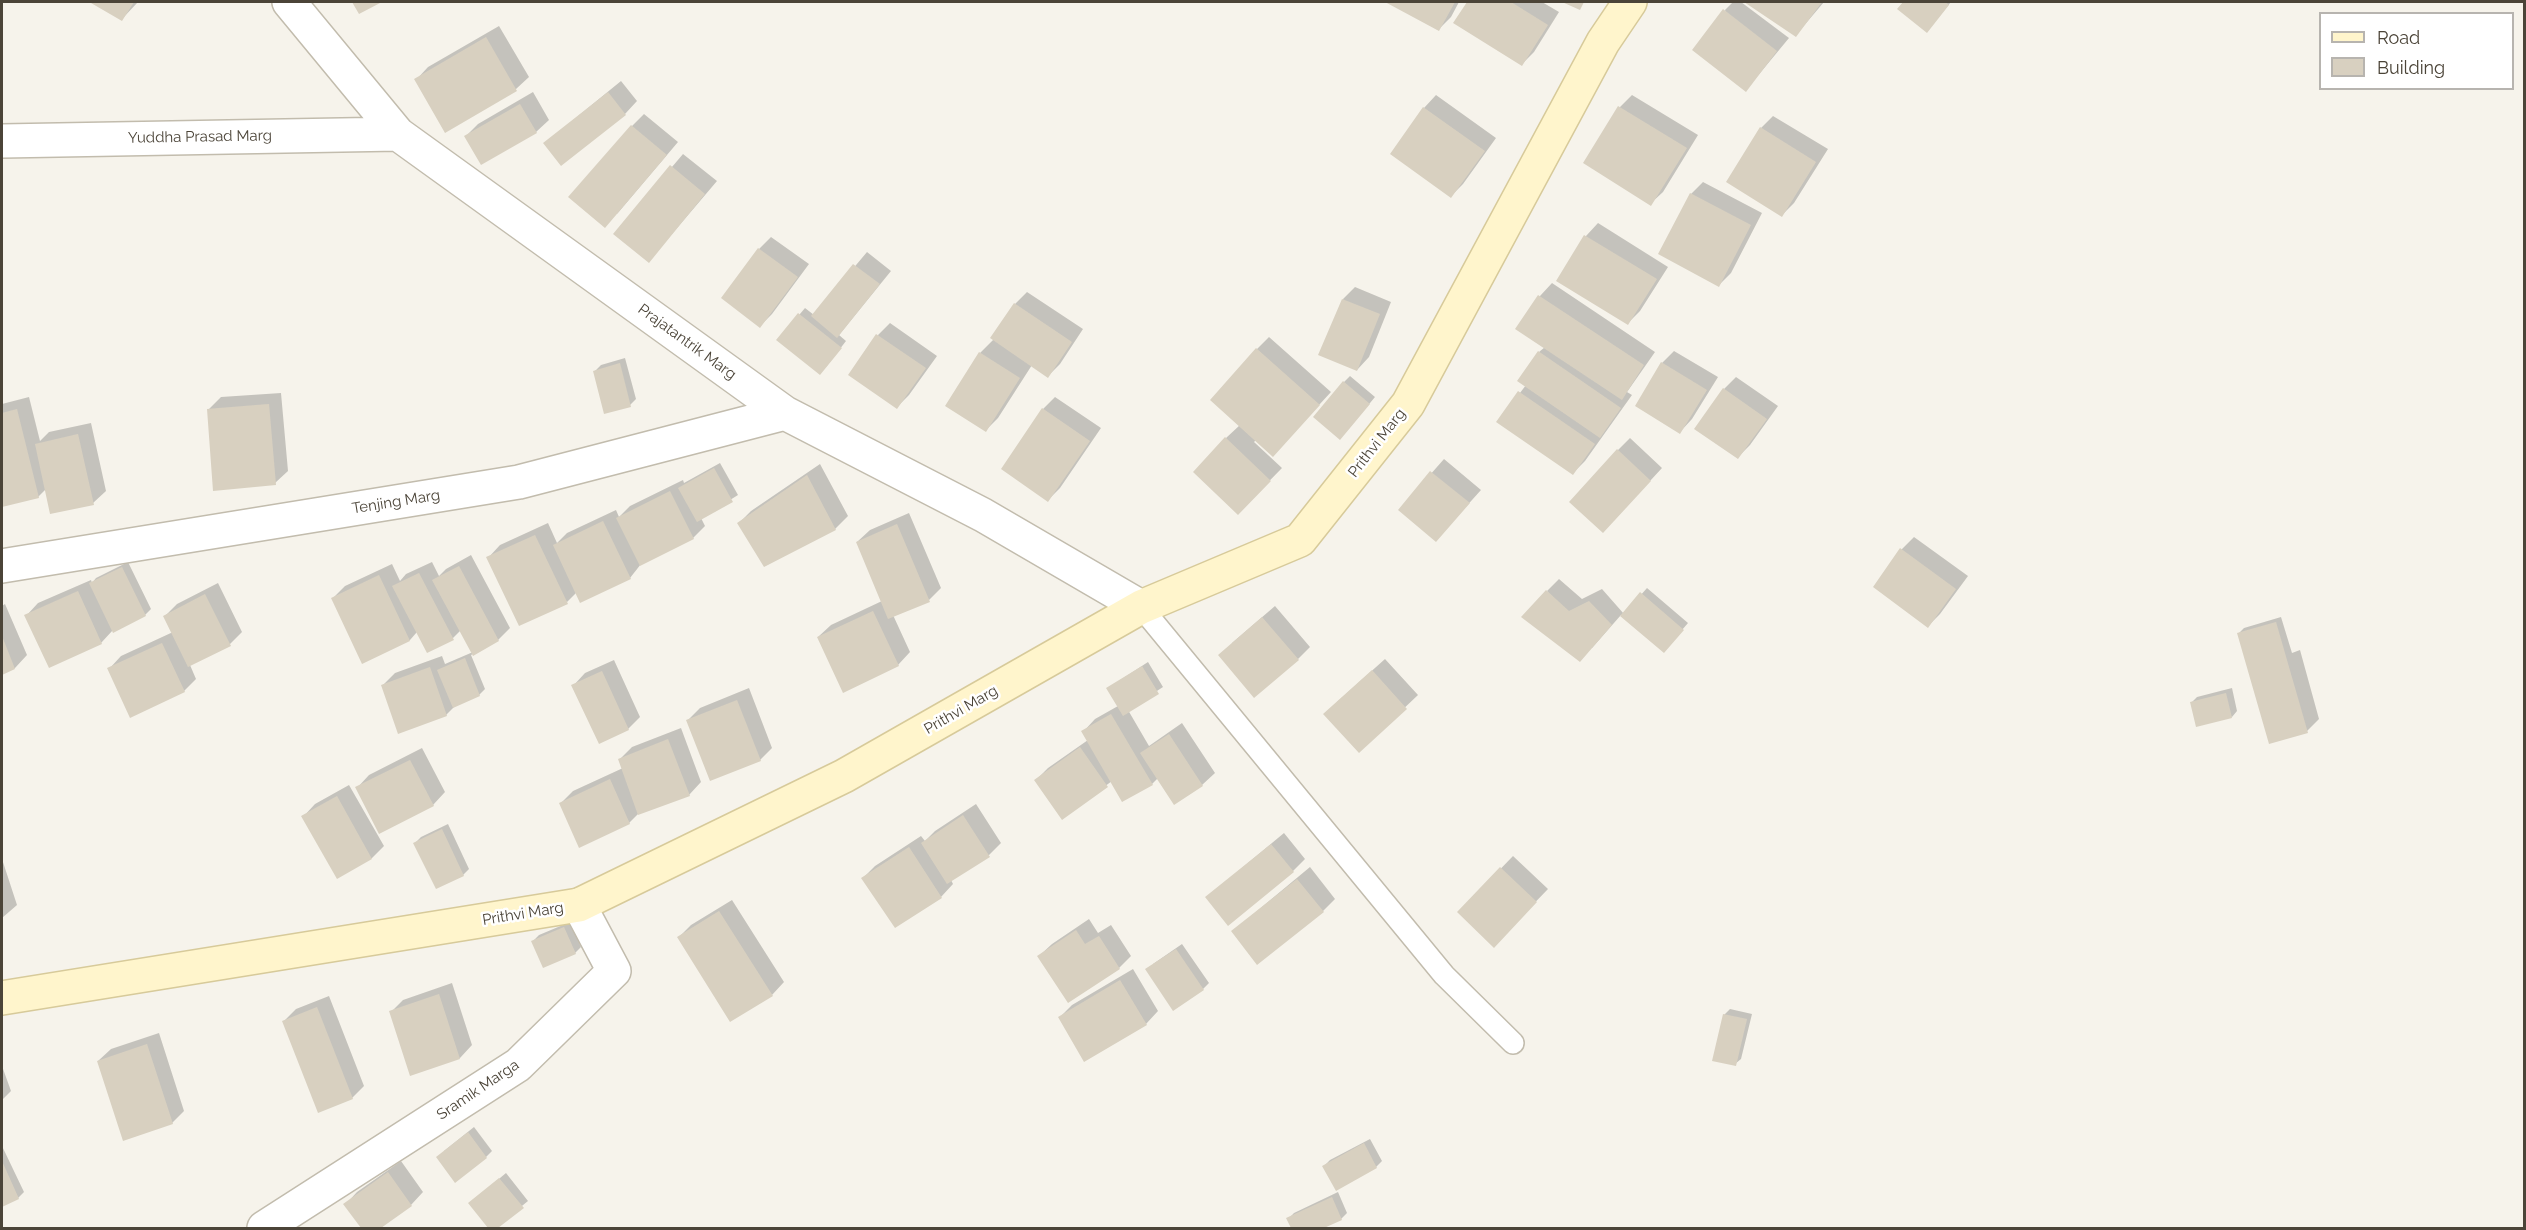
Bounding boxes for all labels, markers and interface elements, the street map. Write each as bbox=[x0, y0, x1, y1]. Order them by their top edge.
legend bbox=[2319, 12, 2514, 90]
text: Road bbox=[2377, 27, 2420, 48]
text: Building bbox=[2377, 57, 2445, 78]
street label: Yuddha Prasad Marg bbox=[128, 127, 272, 147]
street label: Prajatantrik Marg bbox=[634, 300, 740, 384]
street label: Prithvi Marg bbox=[1345, 405, 1409, 481]
street label: Tenjing Marg bbox=[351, 486, 441, 518]
street label: Prithvi Marg bbox=[921, 682, 1001, 738]
street label: Prithvi Marg bbox=[481, 899, 565, 929]
street label: Sramik Marga bbox=[434, 1056, 522, 1124]

